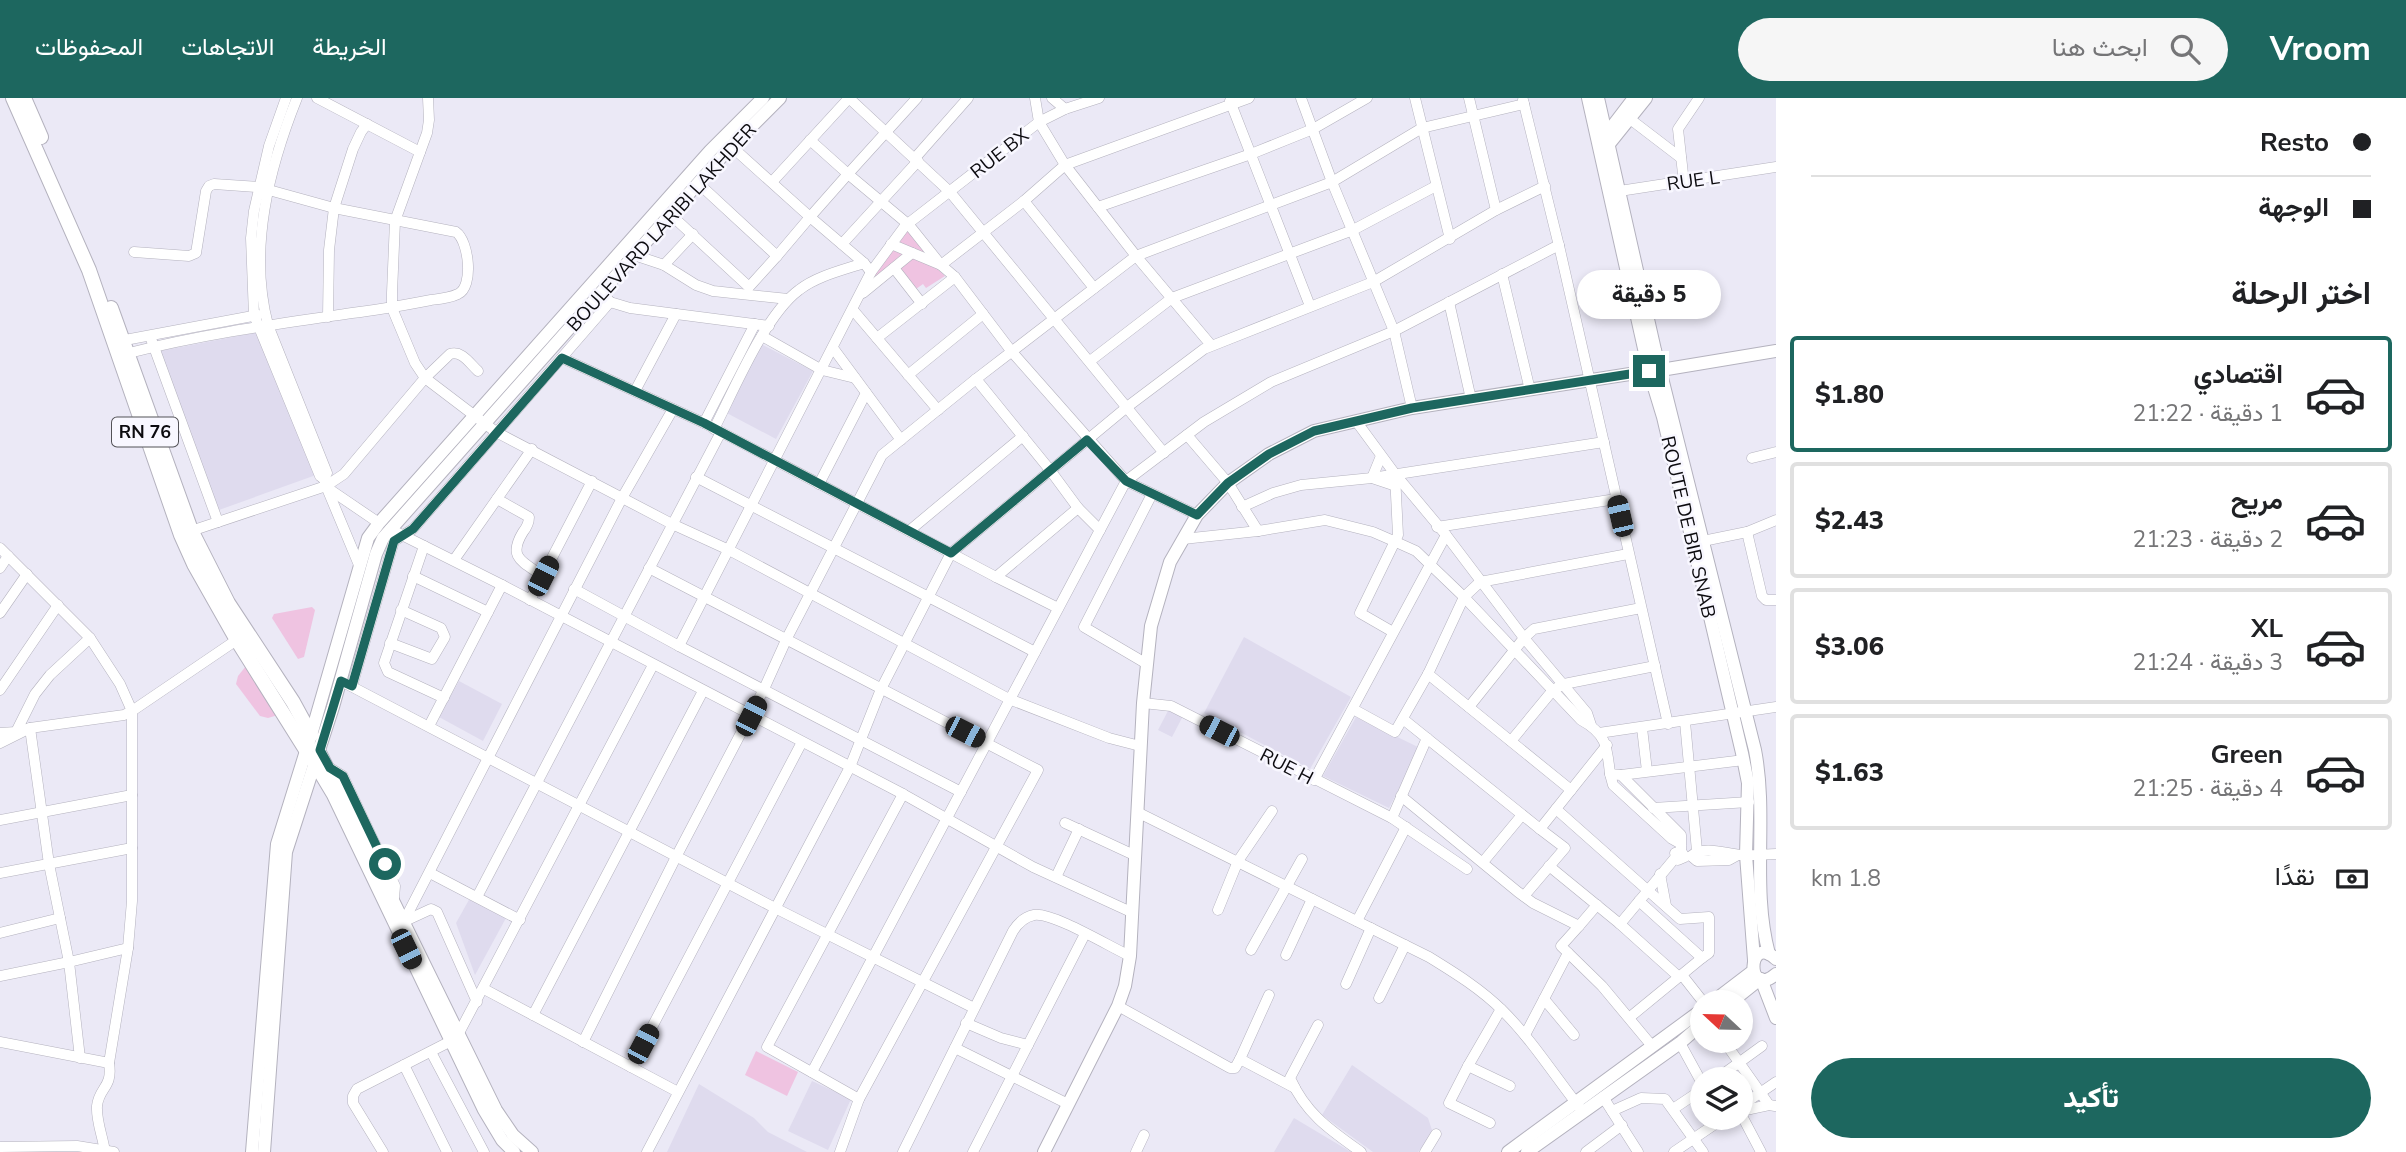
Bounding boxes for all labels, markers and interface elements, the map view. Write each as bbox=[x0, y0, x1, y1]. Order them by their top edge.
search box bbox=[1738, 18, 2228, 81]
text: Vroom bbox=[2270, 27, 2371, 72]
text: ابحث هنا bbox=[2052, 30, 2148, 65]
icon: search bbox=[2166, 30, 2204, 68]
text: المحفوظات bbox=[35, 31, 143, 63]
text: الاتجاهات bbox=[181, 31, 274, 63]
text: الخريطة bbox=[312, 31, 387, 63]
street label: BOULEVARD LARIBI LAKHDER bbox=[561, 118, 763, 337]
street label: RUE BX bbox=[965, 122, 1035, 185]
text: Resto bbox=[2260, 125, 2329, 160]
street label: RUE L bbox=[1665, 164, 1722, 198]
text: الوجهة bbox=[2258, 190, 2329, 225]
callout: 5 دقيقة bbox=[1577, 270, 1721, 318]
text: اختر الرحلة bbox=[2231, 272, 2371, 315]
text: 5 دقيقة bbox=[1612, 279, 1686, 310]
route end bbox=[1633, 355, 1665, 387]
text: اقتصادي bbox=[2194, 357, 2283, 392]
icon: car bbox=[2304, 363, 2367, 426]
text: $1.80 bbox=[1815, 377, 1884, 412]
text: 1 دقيقة · 21:22 bbox=[2133, 398, 2283, 429]
road number: RN 76 bbox=[112, 418, 178, 446]
street label: ROUTE DE BIR SNAB bbox=[1654, 434, 1722, 621]
text: مريح bbox=[2231, 483, 2283, 518]
icon: car bbox=[2304, 489, 2367, 552]
car bbox=[1606, 493, 1635, 539]
text: $2.43 bbox=[1815, 503, 1884, 538]
text: 2 دقيقة · 21:23 bbox=[2133, 524, 2283, 555]
car bbox=[525, 553, 562, 599]
text: XL bbox=[2251, 611, 2283, 646]
icon: car bbox=[2304, 615, 2367, 678]
text: $3.06 bbox=[1815, 629, 1884, 664]
text: 3 دقيقة · 21:24 bbox=[2133, 647, 2283, 678]
car bbox=[733, 693, 770, 739]
car bbox=[1196, 712, 1243, 750]
car bbox=[942, 713, 989, 751]
text: Green bbox=[2210, 737, 2283, 772]
icon: car bbox=[2304, 741, 2367, 804]
street label: RUE H bbox=[1255, 742, 1318, 791]
text: $1.63 bbox=[1815, 755, 1884, 790]
text: 4 دقيقة · 21:25 bbox=[2133, 773, 2283, 804]
route start bbox=[369, 848, 401, 880]
text: نقدًا bbox=[2275, 859, 2315, 894]
icon: cash bbox=[2333, 860, 2371, 898]
text: 1.8 km bbox=[1811, 863, 1881, 894]
car bbox=[388, 926, 425, 972]
north arrow bbox=[1690, 990, 1754, 1054]
map controls bbox=[1690, 990, 1753, 1130]
car bbox=[624, 1021, 663, 1067]
button: تأكيد bbox=[1811, 1058, 2371, 1138]
button: layers bbox=[1690, 1067, 1753, 1130]

